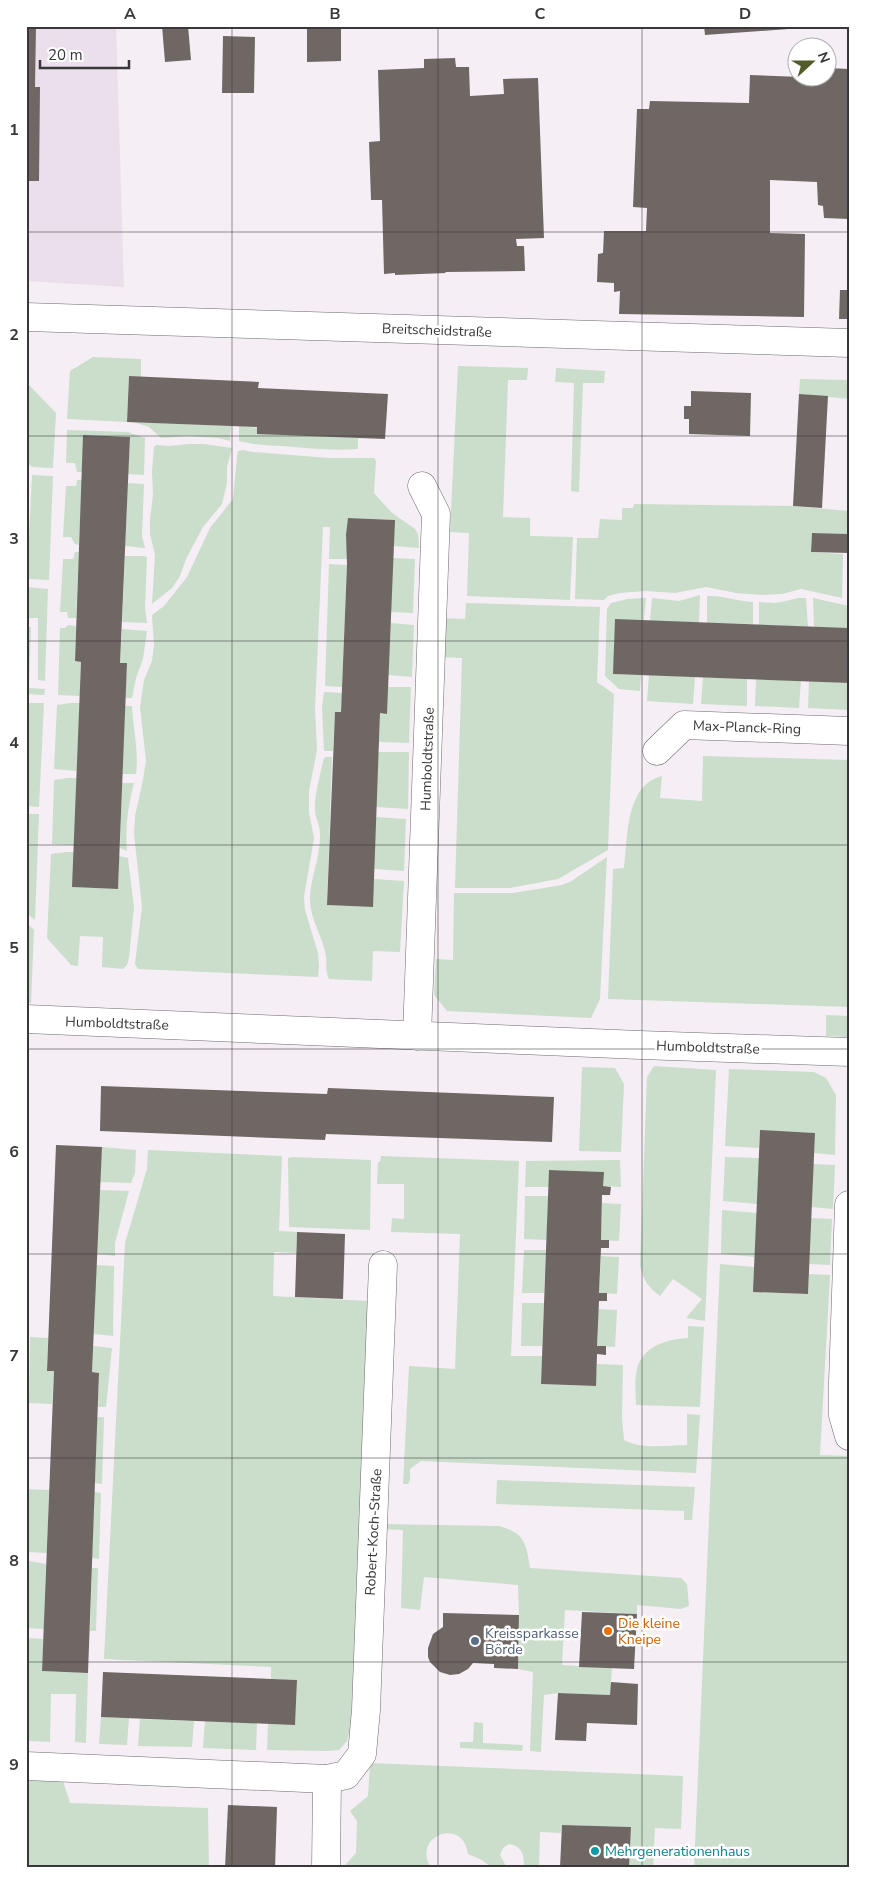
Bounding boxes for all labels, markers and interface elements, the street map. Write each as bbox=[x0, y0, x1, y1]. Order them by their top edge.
text: A bbox=[124, 3, 136, 25]
text: B bbox=[329, 3, 341, 25]
text: C bbox=[535, 3, 546, 25]
text: D bbox=[739, 3, 751, 25]
scale bar bbox=[40, 38, 129, 70]
north arrow bbox=[788, 38, 838, 88]
text: 20 m bbox=[48, 45, 83, 65]
text: N bbox=[813, 49, 834, 66]
text: 1 bbox=[9, 119, 19, 141]
street label: Breitscheidstraße bbox=[382, 319, 492, 342]
text: 2 bbox=[9, 324, 19, 346]
text: 3 bbox=[9, 528, 19, 550]
street label: Humboldtstraße bbox=[416, 707, 439, 811]
street label: Max-Planck-Ring bbox=[692, 716, 801, 739]
text: 4 bbox=[9, 732, 19, 754]
text: 5 bbox=[9, 937, 19, 959]
street label: Humboldtstraße bbox=[65, 1012, 169, 1035]
street label: Humboldtstraße bbox=[656, 1036, 760, 1059]
text: 6 bbox=[9, 1141, 19, 1163]
text: 7 bbox=[9, 1345, 19, 1367]
street label: Robert-Koch-Straße bbox=[361, 1468, 386, 1596]
text: 8 bbox=[9, 1550, 19, 1572]
place label: Die kleine Kneipe bbox=[618, 1614, 680, 1649]
place label: Kreissparkasse Börde bbox=[485, 1624, 579, 1659]
marker: Die kleine Kneipe bbox=[602, 1625, 614, 1637]
marker: Kreissparkasse Börde bbox=[469, 1635, 481, 1647]
text: 9 bbox=[9, 1754, 19, 1776]
place label: Mehrgenerationenhaus bbox=[605, 1842, 750, 1861]
marker: Mehrgenerationenhaus bbox=[589, 1845, 601, 1857]

